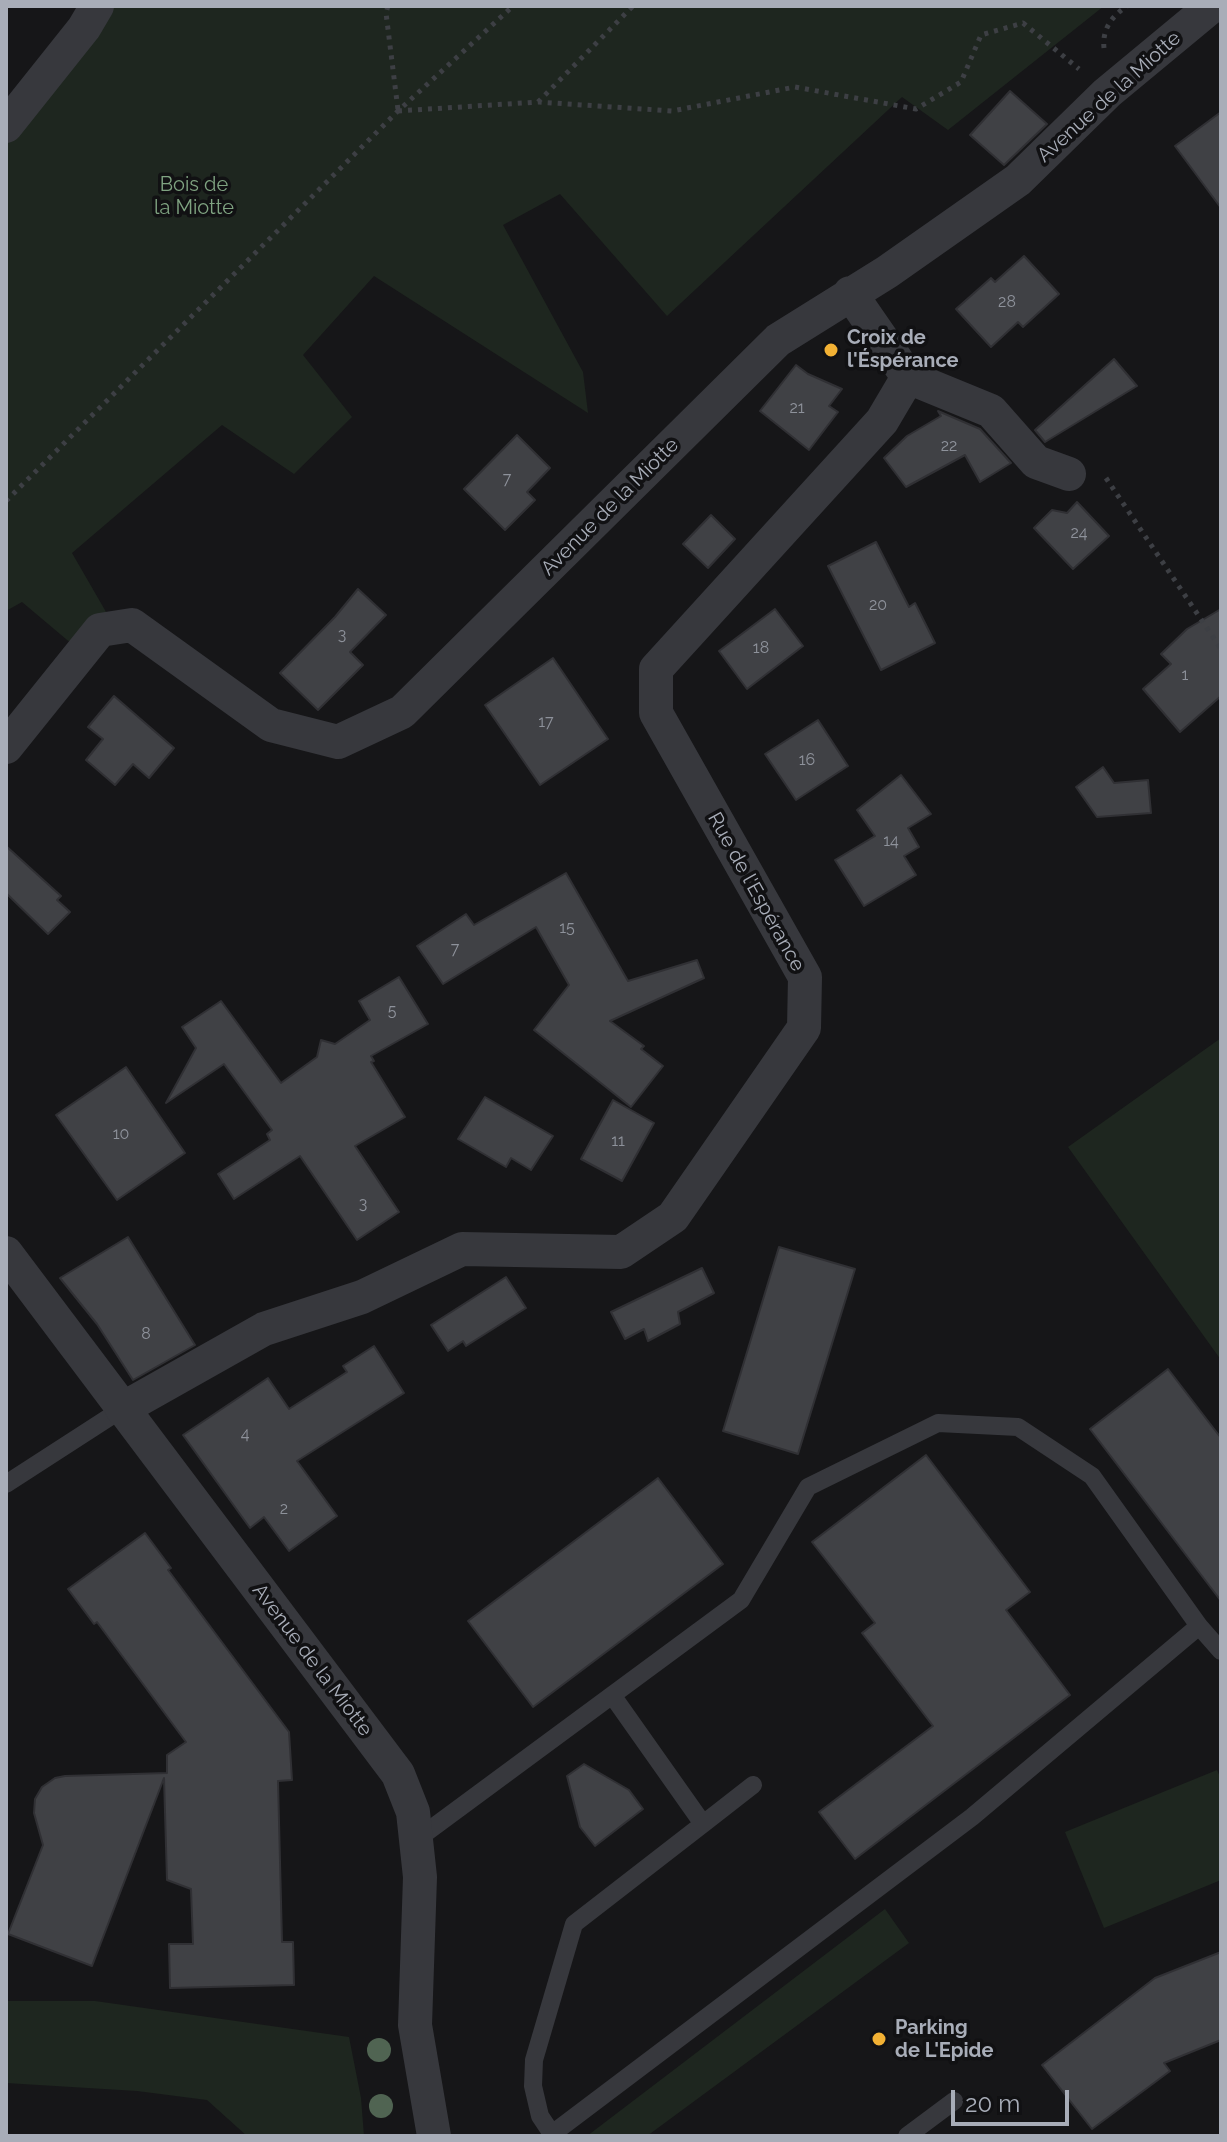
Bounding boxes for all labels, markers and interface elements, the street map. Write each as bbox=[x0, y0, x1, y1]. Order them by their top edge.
street label: Avenue de la Miotte bbox=[1032, 26, 1186, 168]
park label: Bois de la Miotte bbox=[154, 173, 234, 220]
house number: 28 bbox=[998, 292, 1016, 312]
place label: Croix de l'Éspérance bbox=[847, 326, 959, 373]
marker: Croix de l'Éspérance bbox=[822, 341, 840, 359]
house number: 21 bbox=[789, 398, 805, 418]
street label: Avenue de la Miotte bbox=[536, 433, 684, 581]
house number: 22 bbox=[941, 436, 957, 456]
house number: 7 bbox=[503, 469, 511, 489]
house number: 24 bbox=[1070, 523, 1088, 543]
house number: 20 bbox=[869, 595, 887, 615]
house number: 3 bbox=[338, 625, 346, 645]
house number: 18 bbox=[753, 638, 769, 658]
house number: 1 bbox=[1182, 665, 1188, 685]
house number: 17 bbox=[538, 712, 554, 732]
house number: 16 bbox=[799, 750, 815, 770]
street label: Rue de l'Espérance bbox=[702, 808, 810, 976]
house number: 14 bbox=[883, 831, 899, 851]
house number: 15 bbox=[559, 918, 575, 938]
house number: 7 bbox=[451, 939, 459, 959]
house number: 5 bbox=[388, 1001, 396, 1021]
house number: 10 bbox=[113, 1124, 129, 1144]
house number: 11 bbox=[611, 1131, 625, 1151]
house number: 3 bbox=[359, 1194, 367, 1214]
house number: 8 bbox=[141, 1324, 151, 1344]
house number: 4 bbox=[241, 1424, 249, 1444]
house number: 2 bbox=[280, 1499, 288, 1519]
street label: Avenue de la Miotte bbox=[247, 1579, 377, 1741]
place label: Parking de L'Epide bbox=[895, 2016, 993, 2063]
marker: Parking de L'Epide bbox=[870, 2030, 888, 2048]
scale bar bbox=[955, 2074, 1073, 2124]
text: 20 m bbox=[965, 2089, 1020, 2118]

